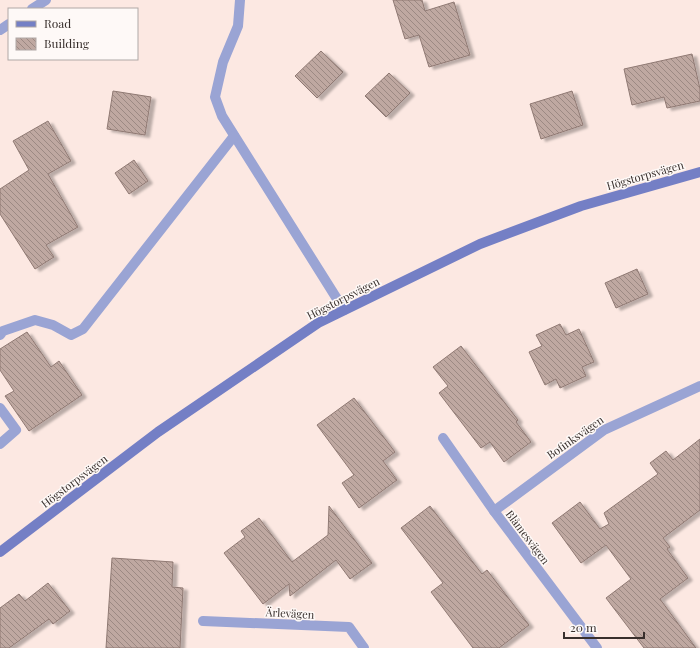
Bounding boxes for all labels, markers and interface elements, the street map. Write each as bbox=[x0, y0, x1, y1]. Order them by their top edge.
legend bbox=[8, 8, 138, 60]
text: Road bbox=[44, 15, 71, 31]
text: Building bbox=[44, 35, 90, 51]
street label: Högstorpsvägen bbox=[605, 157, 686, 193]
street label: Högstorpsvägen bbox=[304, 273, 382, 323]
street label: Bofinksvägen bbox=[544, 412, 607, 462]
street label: Högstorpsvägen bbox=[38, 451, 111, 511]
street label: Blåmesvägen bbox=[503, 507, 554, 568]
street label: Ärlevägen bbox=[264, 604, 315, 622]
scale bar bbox=[564, 614, 644, 640]
text: 20 m bbox=[570, 619, 597, 635]

